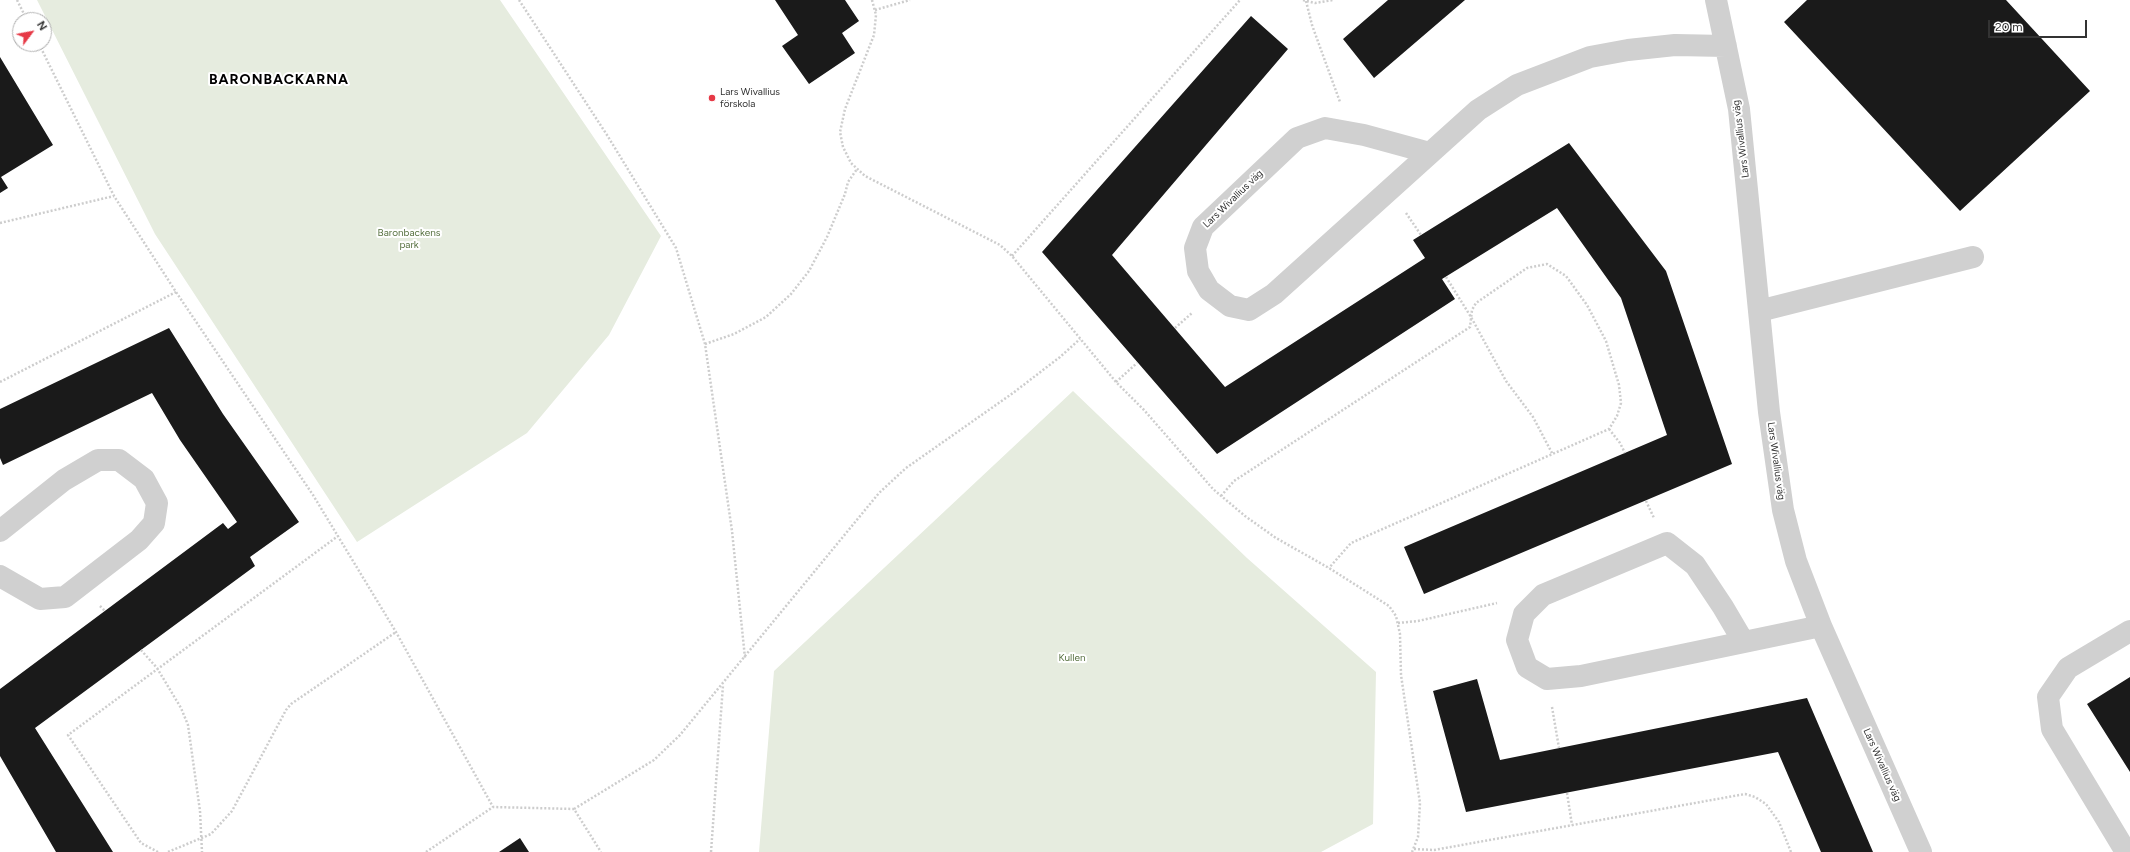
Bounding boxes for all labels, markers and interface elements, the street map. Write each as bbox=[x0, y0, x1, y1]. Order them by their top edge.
north arrow bbox=[12, 12, 52, 52]
scale bar bbox=[1990, 12, 2089, 38]
text: N bbox=[34, 19, 50, 33]
text: 20 m bbox=[1995, 20, 2023, 34]
district label: BARONBACKARNA bbox=[209, 72, 349, 88]
place label: Lars Wivallius förskola bbox=[720, 86, 780, 110]
marker: Lars Wivallius förskola bbox=[707, 93, 717, 103]
street label: Lars Wivallius väg bbox=[1730, 99, 1752, 179]
street label: Lars Wivallius väg bbox=[1201, 167, 1265, 231]
park label: Baronbackens park bbox=[378, 227, 440, 250]
street label: Lars Wivallius väg bbox=[1765, 421, 1787, 501]
park label: Kullen bbox=[1058, 652, 1086, 664]
street label: Lars Wivallius väg bbox=[1861, 727, 1903, 803]

